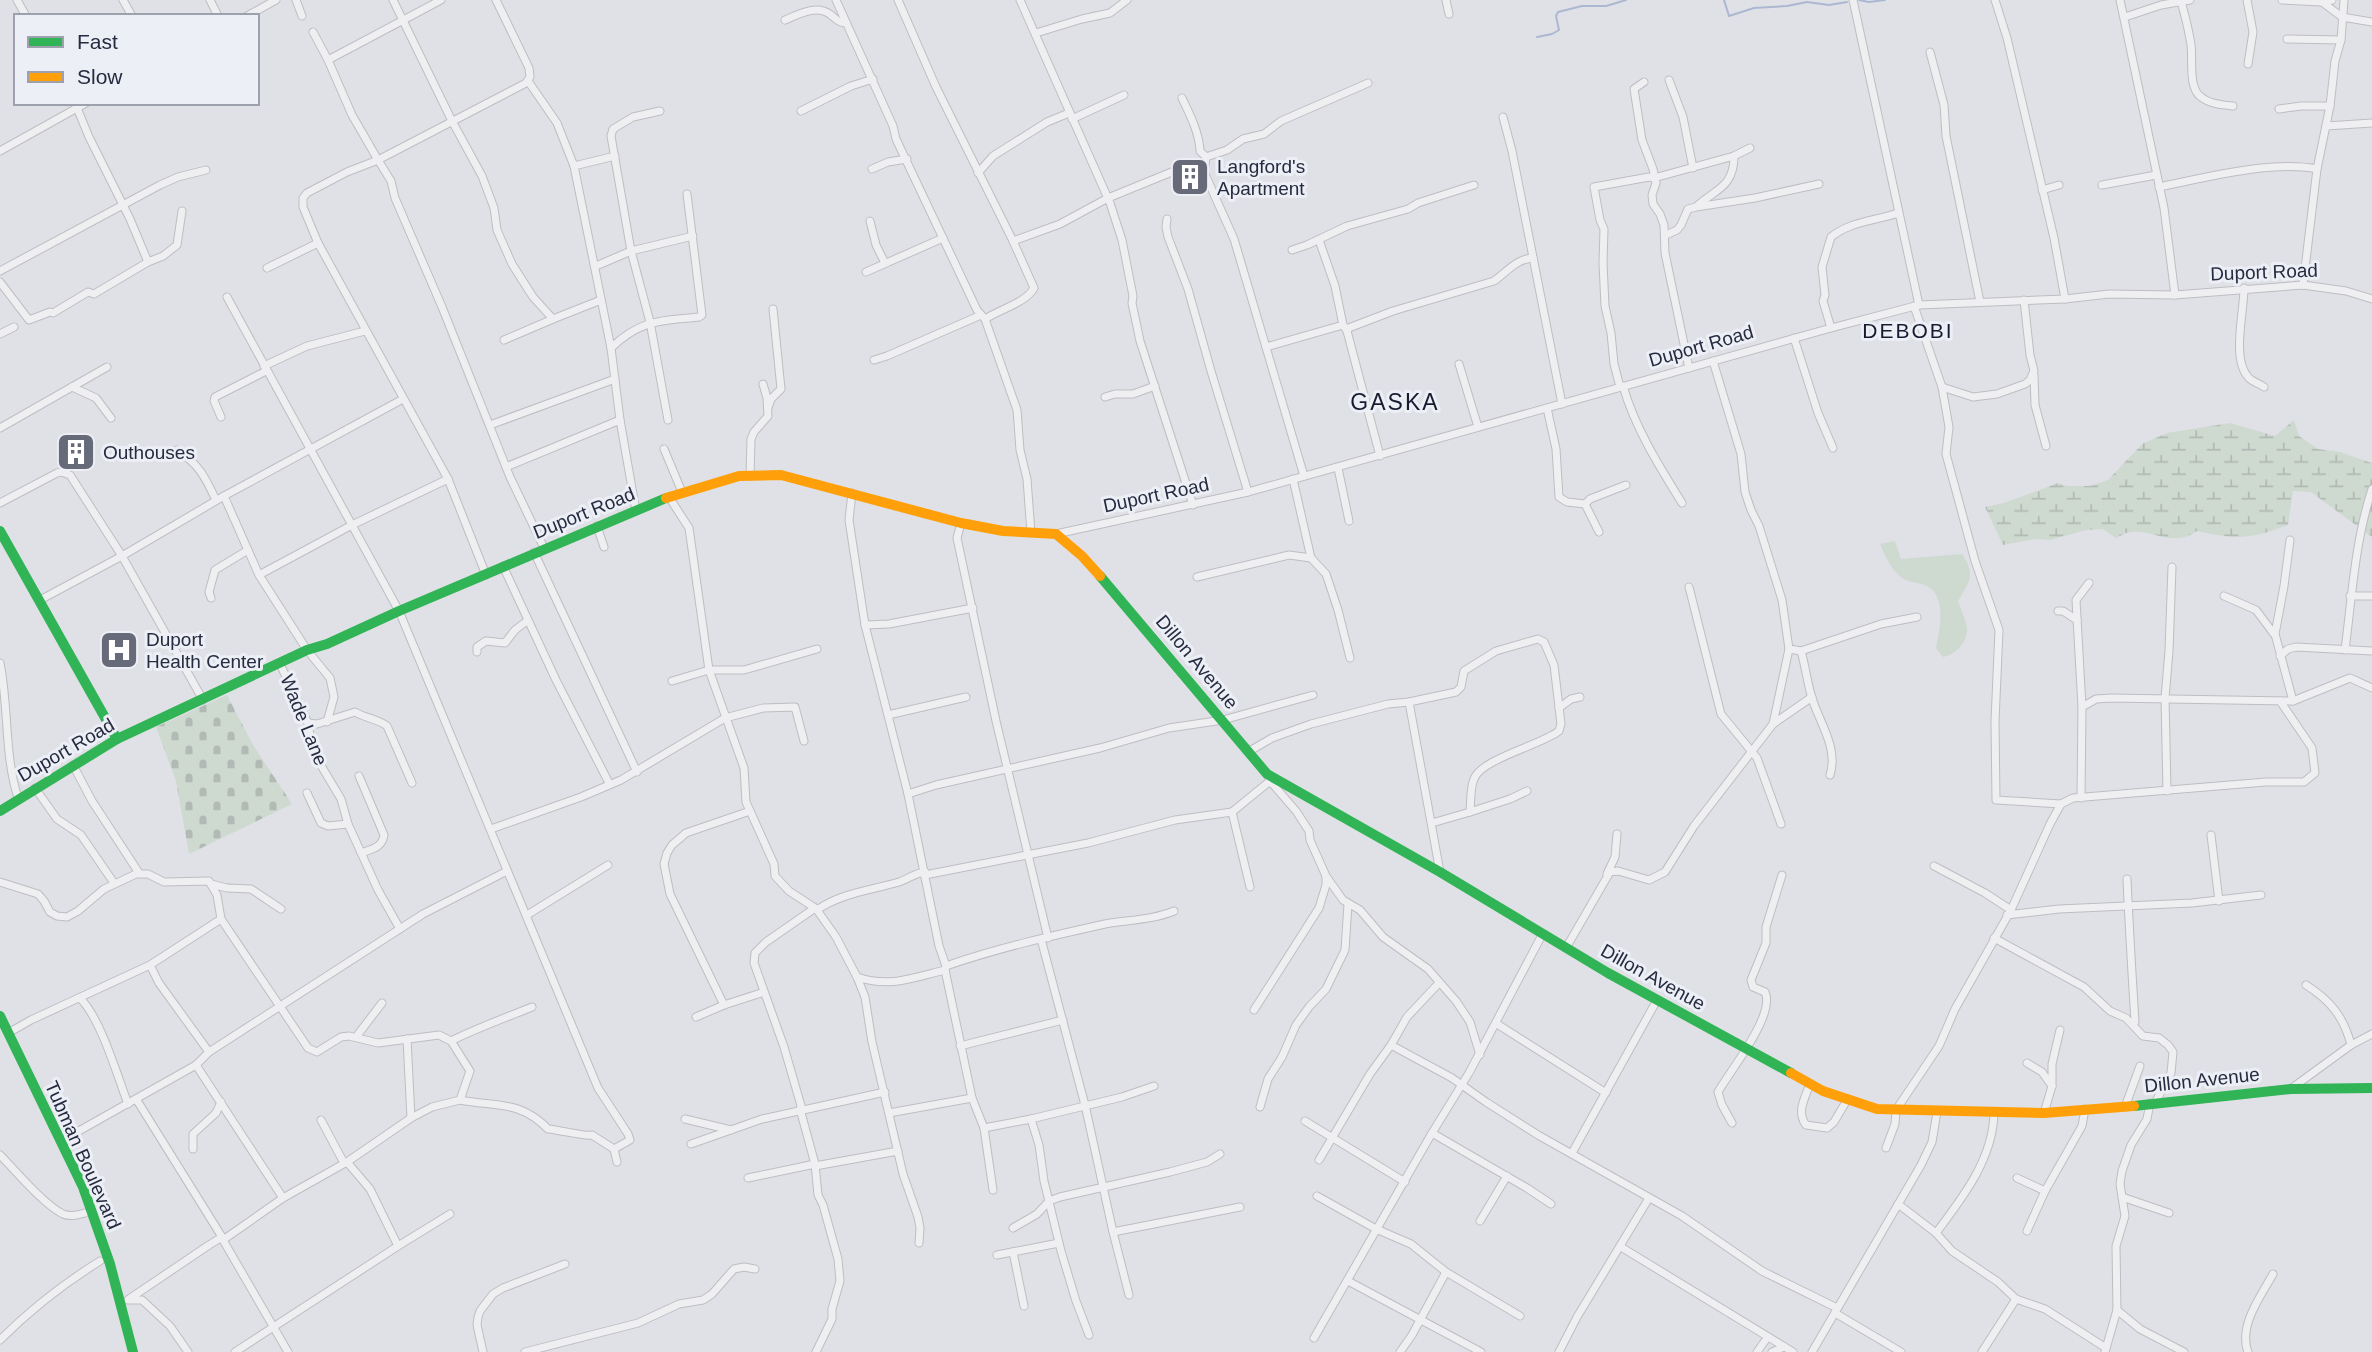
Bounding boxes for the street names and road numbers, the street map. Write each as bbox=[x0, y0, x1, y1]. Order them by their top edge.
street label: Duport Road bbox=[2210, 260, 2318, 284]
street label: Duport Road bbox=[1646, 321, 1756, 371]
street label: Duport Road bbox=[1101, 474, 1211, 516]
street label: Duport Road bbox=[530, 483, 638, 543]
street label: Dillon Avenue bbox=[1152, 611, 1242, 713]
street label: Wade Lane bbox=[276, 671, 332, 769]
street label: Duport Road bbox=[14, 714, 118, 786]
street label: Dillon Avenue bbox=[1597, 940, 1709, 1014]
street label: Dillon Avenue bbox=[2143, 1064, 2261, 1096]
street label: Tubman Boulevard bbox=[41, 1078, 125, 1232]

